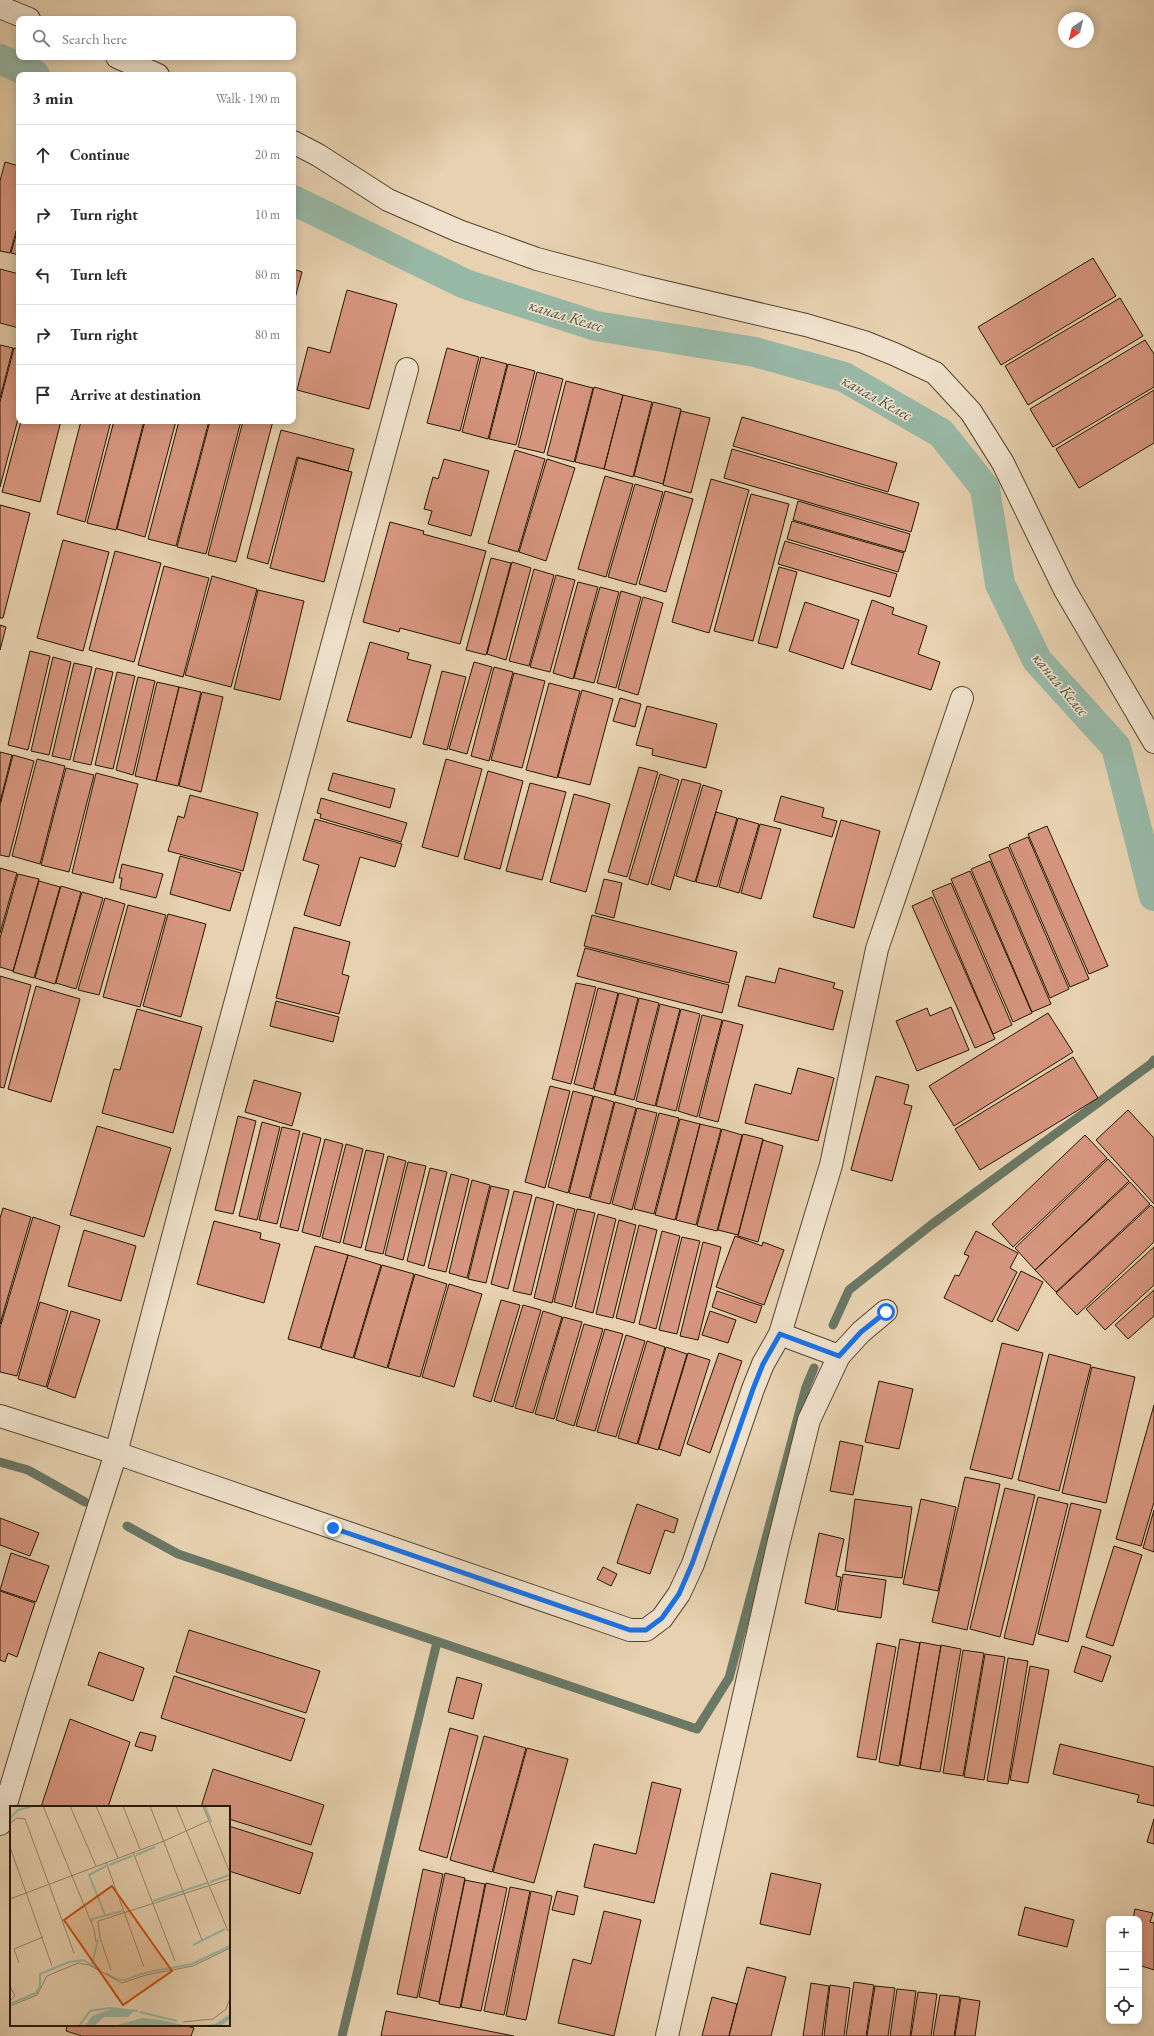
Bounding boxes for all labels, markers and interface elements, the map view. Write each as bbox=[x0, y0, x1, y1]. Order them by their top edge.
north arrow bbox=[1058, 12, 1094, 48]
search box bbox=[16, 16, 296, 60]
icon: search bbox=[30, 27, 52, 49]
text: Search here bbox=[62, 29, 127, 48]
text: 3 min bbox=[32, 87, 73, 109]
text: Walk · 190 m bbox=[216, 90, 280, 107]
icon: ahead bbox=[32, 144, 54, 166]
text: Continue bbox=[70, 145, 130, 164]
text: 20 m bbox=[255, 146, 280, 163]
icon: right bbox=[32, 204, 54, 226]
text: Turn right bbox=[70, 205, 138, 224]
text: 10 m bbox=[255, 206, 280, 223]
icon: left bbox=[32, 264, 54, 286]
text: Turn left bbox=[70, 265, 127, 284]
text: 80 m bbox=[255, 266, 280, 283]
water label: канал Келес bbox=[526, 294, 606, 337]
icon: right bbox=[32, 324, 54, 346]
text: Turn right bbox=[70, 325, 138, 344]
text: 80 m bbox=[255, 326, 280, 343]
water label: канал Келес bbox=[838, 370, 916, 426]
icon: arrive bbox=[32, 384, 54, 406]
text: Arrive at destination bbox=[70, 385, 201, 404]
water label: канал Келес bbox=[1028, 648, 1094, 721]
route start bbox=[877, 1303, 895, 1321]
route end bbox=[324, 1519, 342, 1537]
inset map bbox=[10, 1806, 230, 2026]
map controls bbox=[1106, 1916, 1142, 2024]
button: + bbox=[1106, 1916, 1142, 1952]
button: − bbox=[1106, 1952, 1142, 1988]
button: locate bbox=[1106, 1988, 1142, 2024]

